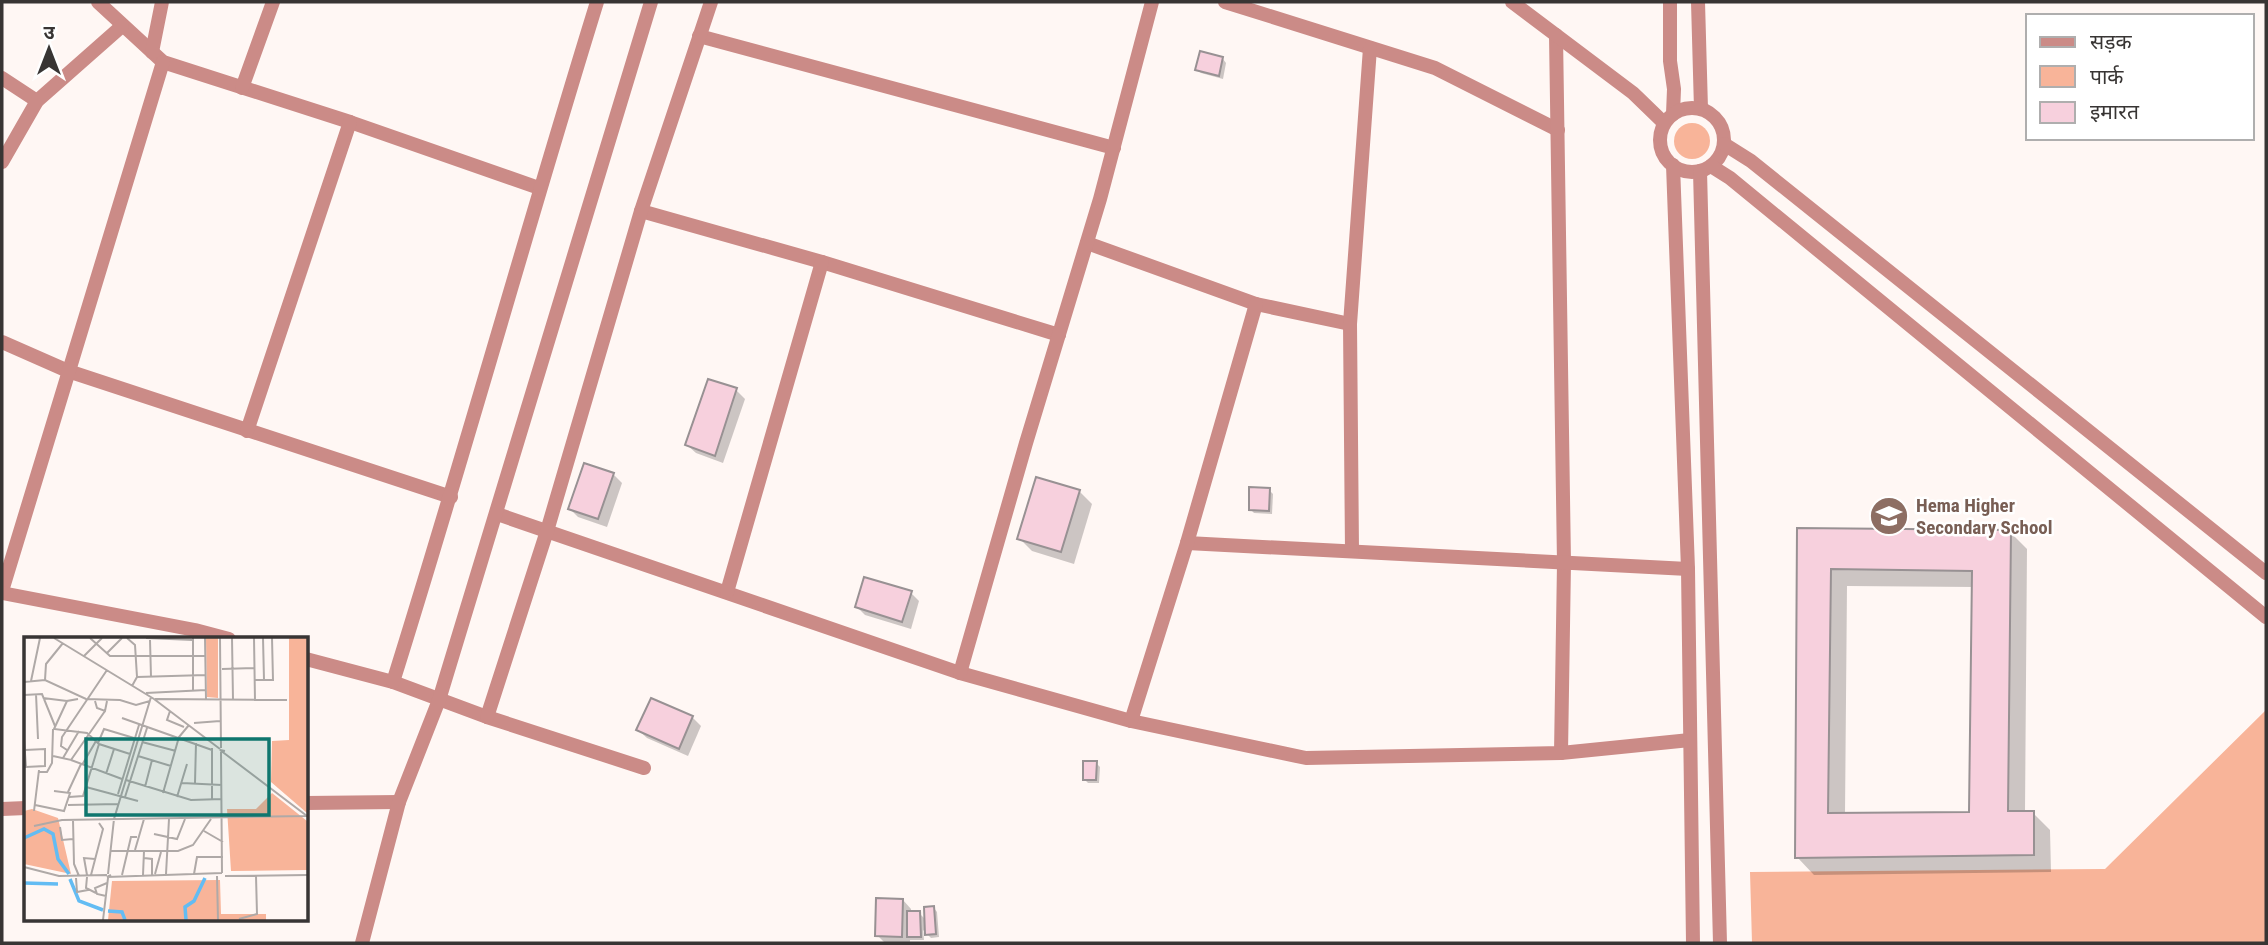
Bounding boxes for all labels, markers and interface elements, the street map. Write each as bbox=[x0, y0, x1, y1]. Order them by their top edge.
north arrow bbox=[14, 14, 84, 84]
legend bbox=[2026, 14, 2254, 140]
text: उ bbox=[43, 21, 55, 44]
text: सड़क bbox=[2090, 30, 2132, 54]
text: पार्क bbox=[2090, 65, 2124, 89]
text: इमारत bbox=[2090, 100, 2140, 124]
place label: Hema Higher Secondary School bbox=[1916, 494, 2053, 539]
school or university icon: Hema Higher Secondary School bbox=[1868, 495, 1910, 537]
inset map bbox=[24, 637, 308, 920]

